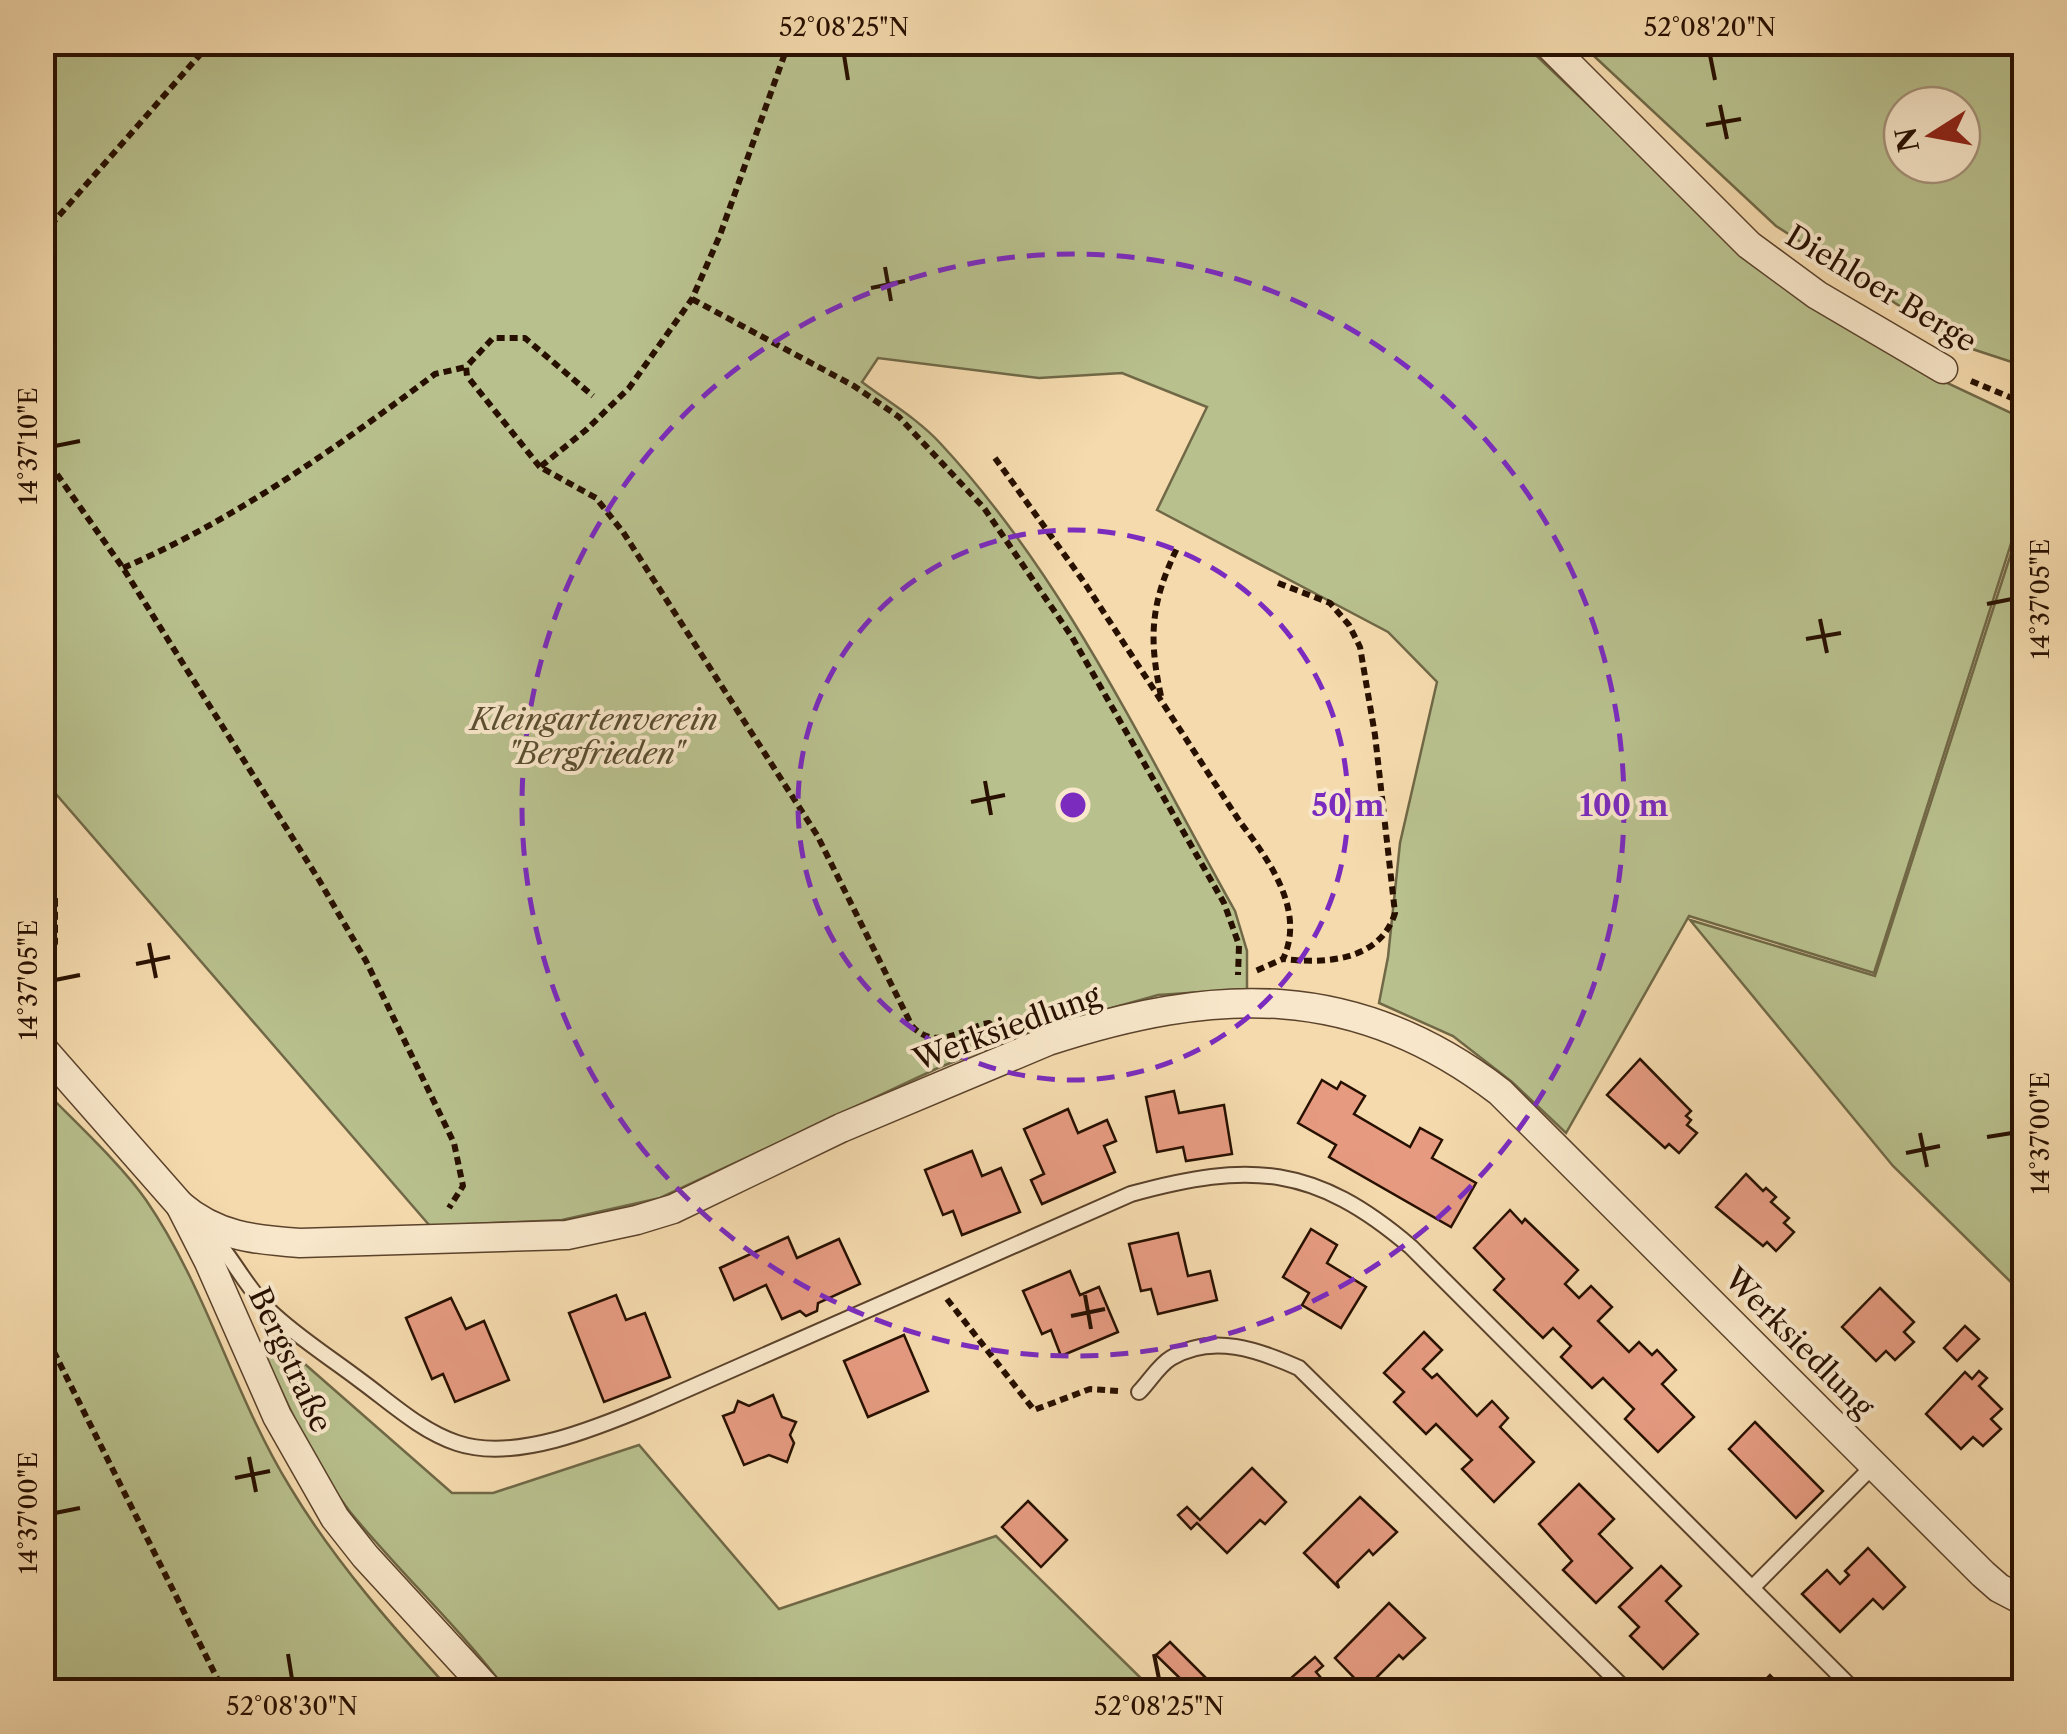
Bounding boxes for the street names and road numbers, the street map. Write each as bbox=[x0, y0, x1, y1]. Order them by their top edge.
street label: Diehloer Berge bbox=[1779, 217, 1983, 360]
street label: Werksiedlung bbox=[907, 977, 1106, 1079]
street label: Werksiedlung bbox=[1716, 1259, 1882, 1425]
street label: Bergstraße bbox=[241, 1281, 340, 1438]

